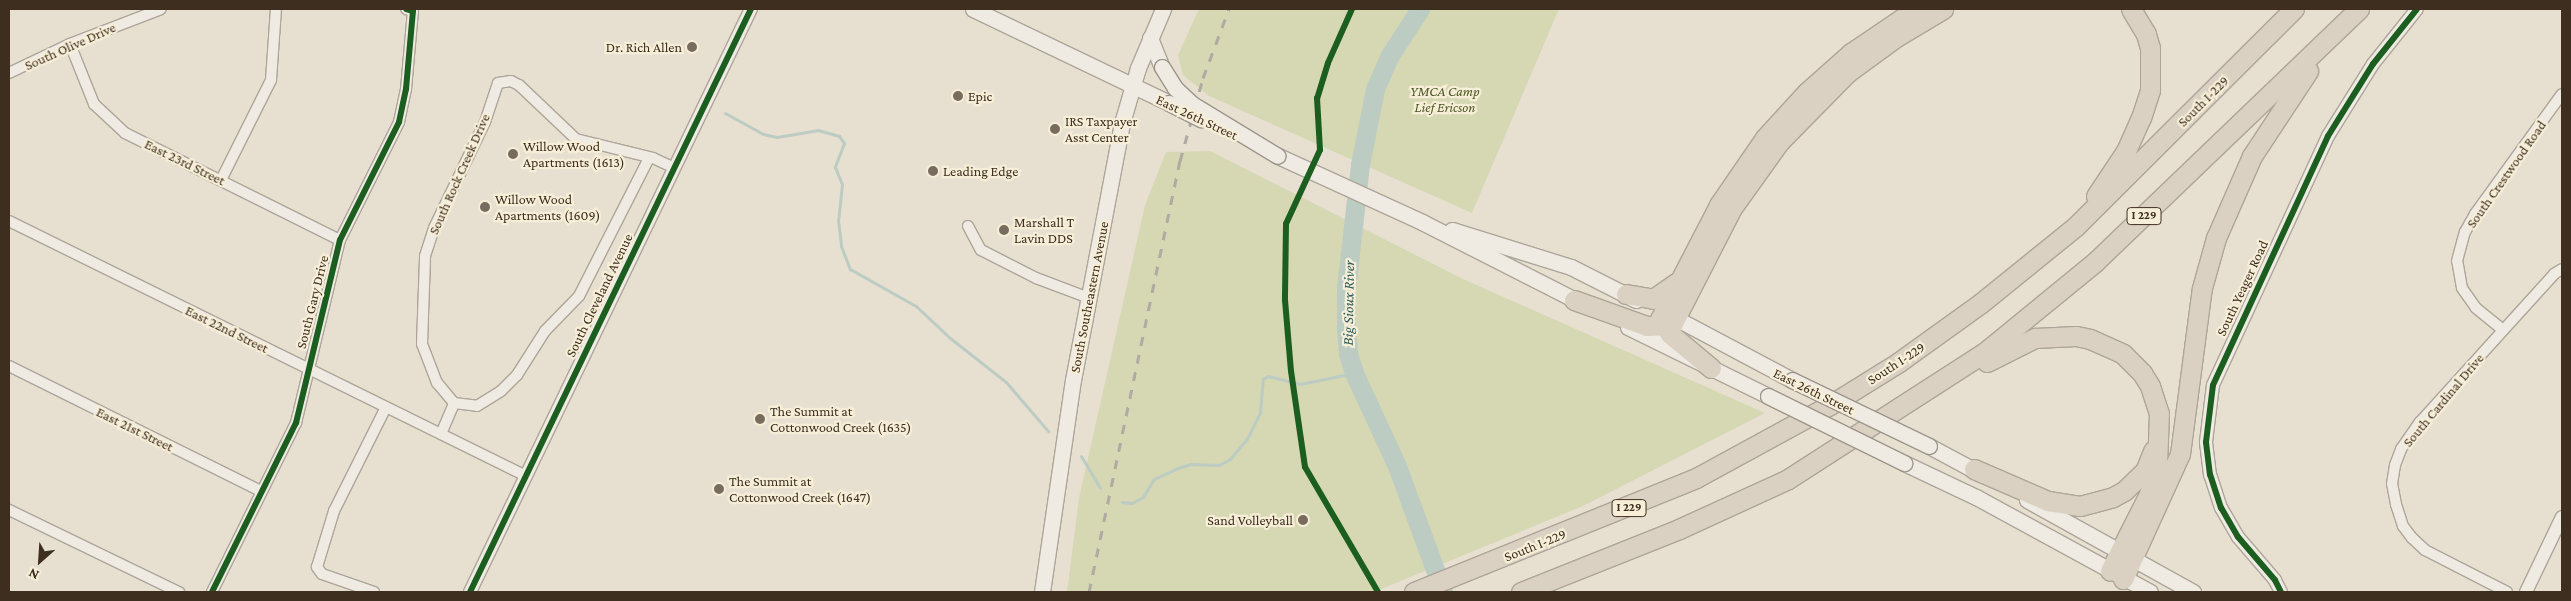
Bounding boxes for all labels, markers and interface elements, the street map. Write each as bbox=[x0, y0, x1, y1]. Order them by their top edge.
street label: South Olive Drive bbox=[22, 18, 118, 74]
place label: Dr. Rich Allen bbox=[606, 39, 682, 55]
marker: Dr. Rich Allen bbox=[686, 41, 698, 53]
street label: South I-229 bbox=[2174, 72, 2232, 130]
park label: YMCA Camp Lief Ericson bbox=[1410, 83, 1480, 115]
place label: Epic bbox=[968, 88, 992, 104]
marker: Epic bbox=[952, 90, 964, 102]
street label: East 26th Street bbox=[1154, 91, 1240, 143]
street label: South Rock Creek Drive bbox=[425, 111, 493, 237]
place label: IRS Taxpayer Asst Center bbox=[1065, 113, 1137, 146]
street label: South Crestwood Road bbox=[2463, 117, 2549, 231]
marker: IRS Taxpayer Asst Center bbox=[1049, 123, 1061, 135]
street label: East 23rd Street bbox=[142, 135, 228, 189]
place label: Willow Wood Apartments (1613) bbox=[523, 138, 625, 170]
marker: Willow Wood Apartments (1613) bbox=[507, 148, 519, 160]
place label: Leading Edge bbox=[943, 163, 1018, 179]
marker: Leading Edge bbox=[927, 165, 939, 177]
place label: Willow Wood Apartments (1609) bbox=[495, 191, 600, 223]
marker: Willow Wood Apartments (1609) bbox=[479, 201, 491, 213]
road number: I 229 bbox=[2126, 207, 2162, 226]
place label: Marshall T Lavin DDS bbox=[1014, 214, 1074, 246]
street label: South Southeastern Avenue bbox=[1066, 220, 1112, 374]
marker: Marshall T Lavin DDS bbox=[998, 224, 1010, 236]
street label: South Cleveland Avenue bbox=[562, 231, 636, 359]
street label: South Yeager Road bbox=[2212, 237, 2272, 339]
street label: South Gary Drive bbox=[292, 254, 332, 350]
water label: Big Sioux River bbox=[1339, 260, 1359, 346]
street label: East 22nd Street bbox=[183, 302, 271, 356]
street label: South I-229 bbox=[1864, 338, 1928, 388]
street label: South Cardinal Drive bbox=[2399, 350, 2487, 450]
street label: East 26th Street bbox=[1771, 364, 1857, 418]
street label: East 21st Street bbox=[94, 403, 176, 455]
place label: The Summit at Cottonwood Creek (1635) bbox=[770, 403, 912, 436]
marker: The Summit at Cottonwood Creek (1635) bbox=[754, 413, 766, 425]
place label: The Summit at Cottonwood Creek (1647) bbox=[729, 473, 871, 506]
marker: The Summit at Cottonwood Creek (1647) bbox=[713, 483, 725, 495]
road number: I 229 bbox=[1612, 498, 1646, 518]
place label: Sand Volleyball bbox=[1207, 512, 1293, 528]
marker: Sand Volleyball bbox=[1297, 514, 1309, 526]
street label: South I-229 bbox=[1502, 525, 1568, 565]
north arrow bbox=[15, 536, 65, 586]
text: N bbox=[26, 565, 41, 584]

